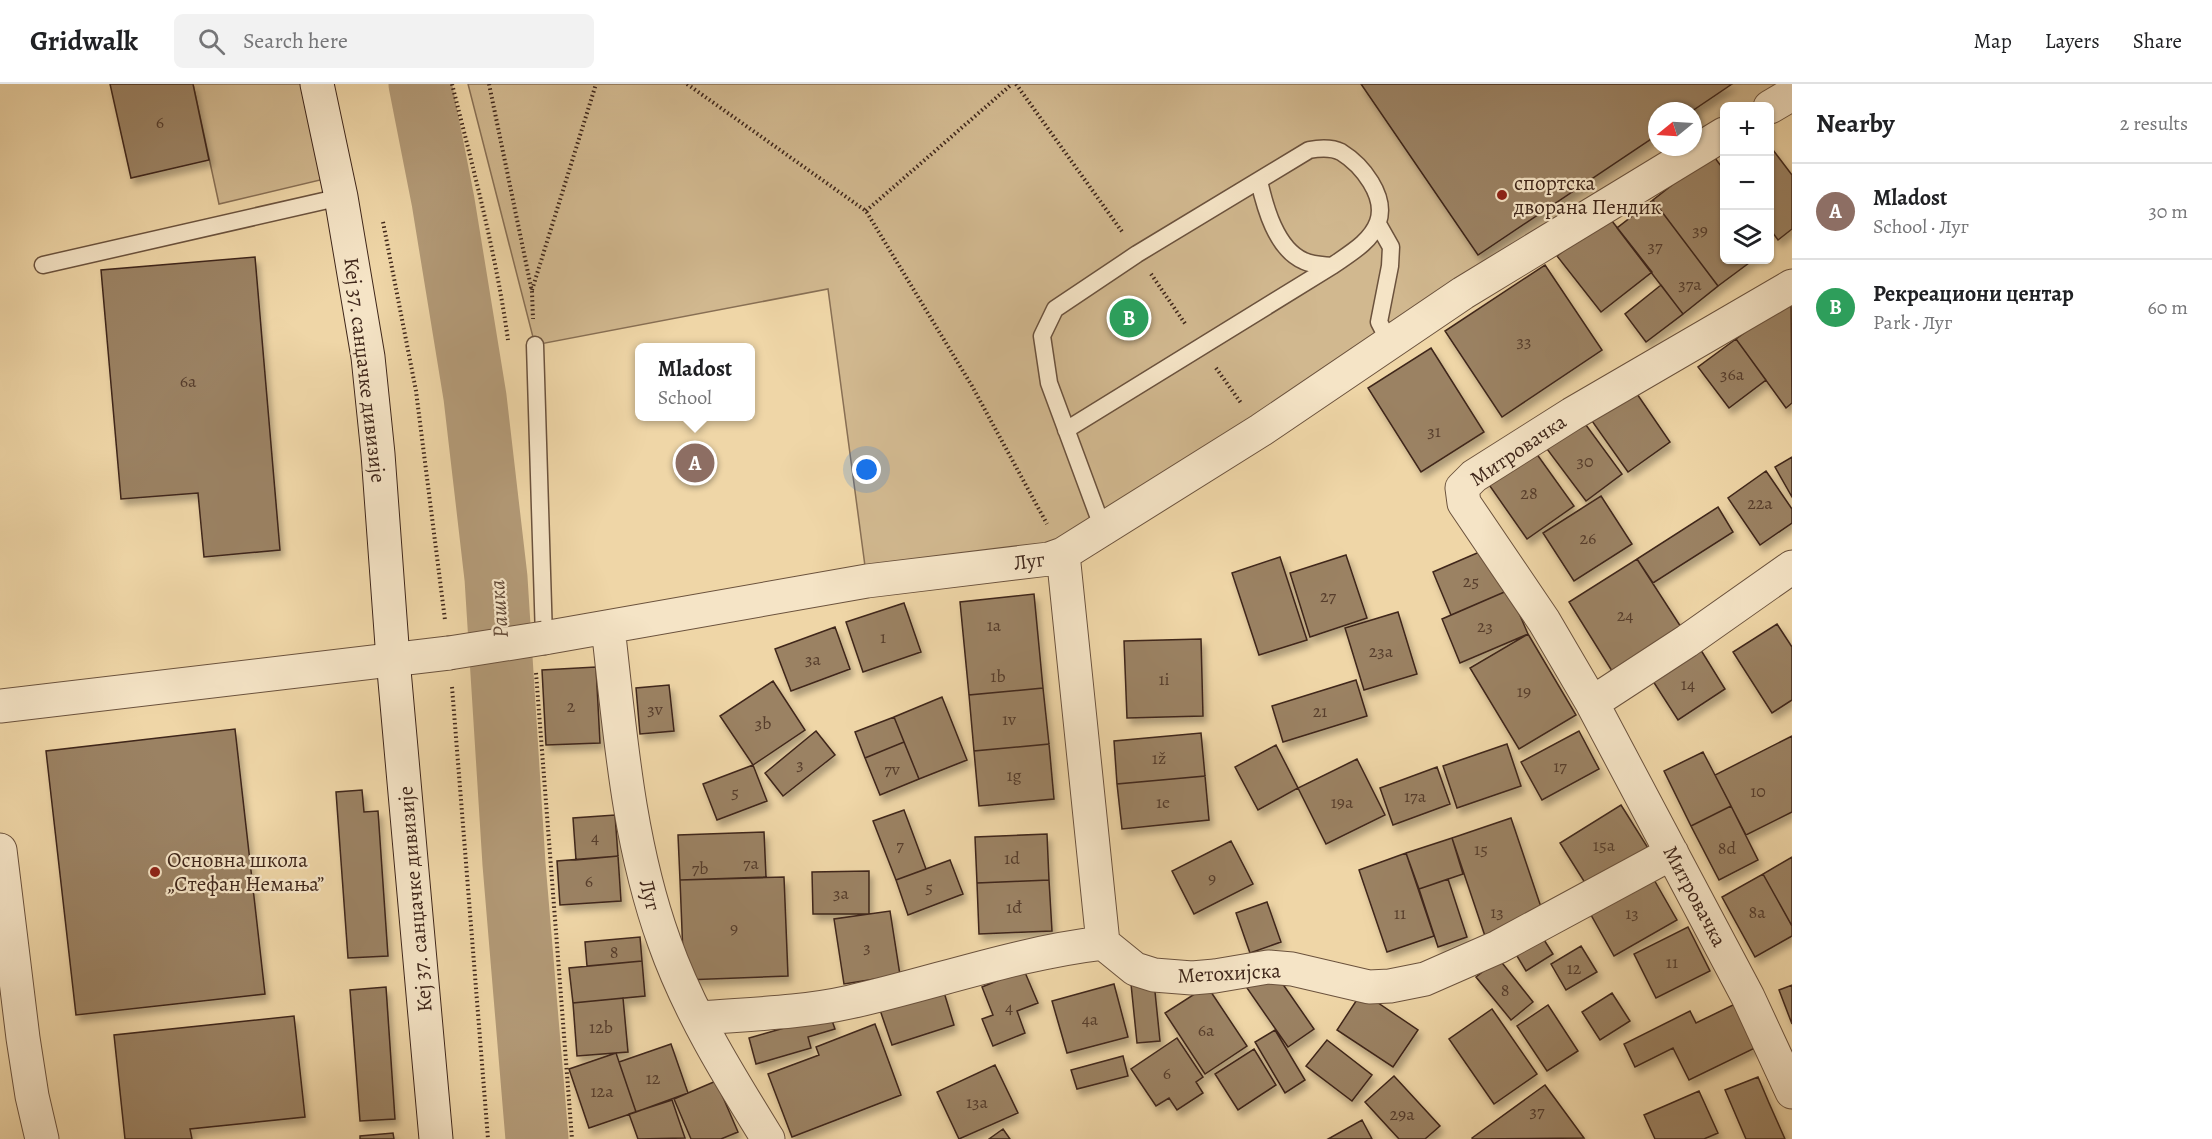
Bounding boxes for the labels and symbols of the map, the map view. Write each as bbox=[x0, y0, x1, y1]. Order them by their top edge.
north arrow bbox=[1648, 102, 1702, 156]
house number: 6 bbox=[156, 110, 164, 134]
place label: спортска дворана Пендик bbox=[1513, 169, 1662, 221]
marker: спортска дворана Пендик bbox=[1495, 188, 1509, 202]
house number: 39 bbox=[1692, 218, 1708, 242]
house number: 37 bbox=[1647, 234, 1663, 258]
street label: Кеј 37. санџачке дивизије bbox=[337, 256, 393, 484]
house number: 37a bbox=[1678, 272, 1702, 296]
pin: B bbox=[1110, 296, 1148, 340]
house number: 33 bbox=[1517, 329, 1531, 353]
house number: 36a bbox=[1720, 362, 1745, 386]
house number: 6a bbox=[180, 369, 197, 393]
street label: Митровачка bbox=[1464, 407, 1572, 493]
house number: 31 bbox=[1427, 419, 1441, 443]
pin: A bbox=[676, 440, 714, 485]
house number: 30 bbox=[1576, 449, 1594, 473]
your location bbox=[852, 455, 881, 484]
house number: 28 bbox=[1520, 481, 1538, 505]
house number: 22a bbox=[1747, 491, 1773, 515]
house number: 26 bbox=[1580, 526, 1596, 550]
street label: Луг bbox=[1012, 545, 1047, 577]
house number: 25 bbox=[1463, 569, 1479, 593]
water label: Рашка bbox=[482, 579, 516, 639]
house number: 27 bbox=[1320, 584, 1336, 608]
house number: 24 bbox=[1617, 603, 1633, 627]
house number: 1a bbox=[987, 613, 1002, 637]
house number: 23 bbox=[1477, 614, 1493, 638]
house number: 1 bbox=[880, 625, 886, 649]
house number: 23a bbox=[1369, 639, 1394, 663]
house number: 3a bbox=[805, 647, 822, 671]
house number: 1b bbox=[990, 664, 1006, 688]
house number: 1i bbox=[1158, 667, 1170, 691]
house number: 14 bbox=[1681, 672, 1695, 696]
house number: 19 bbox=[1517, 679, 1531, 703]
house number: 2 bbox=[567, 694, 576, 718]
house number: 3v bbox=[647, 697, 664, 721]
house number: 21 bbox=[1313, 699, 1327, 723]
house number: 1v bbox=[1002, 707, 1017, 731]
house number: 3b bbox=[755, 711, 771, 735]
house number: 1ž bbox=[1152, 746, 1166, 770]
house number: 3 bbox=[796, 752, 804, 776]
house number: 17 bbox=[1553, 754, 1567, 778]
house number: 7v bbox=[884, 757, 901, 781]
house number: 1g bbox=[1006, 763, 1022, 787]
house number: 10 bbox=[1750, 779, 1766, 803]
house number: 5 bbox=[731, 780, 739, 804]
house number: 17a bbox=[1404, 784, 1427, 808]
street label: Кеј 37. санџачке дивизије bbox=[391, 785, 439, 1013]
house number: 1e bbox=[1156, 790, 1170, 814]
house number: 19a bbox=[1331, 790, 1354, 814]
house number: 4 bbox=[591, 825, 599, 849]
house number: 7 bbox=[896, 833, 904, 857]
house number: 15a bbox=[1593, 833, 1616, 857]
house number: 8d bbox=[1718, 836, 1737, 860]
house number: 15 bbox=[1474, 837, 1488, 861]
street label: Митровачка bbox=[1657, 841, 1734, 952]
place label: Основна школа „Стефан Немања” bbox=[167, 846, 324, 898]
house number: 1d bbox=[1004, 846, 1020, 870]
house number: 7a bbox=[743, 851, 760, 875]
house number: 7b bbox=[692, 856, 708, 880]
marker: Основна школа „Стефан Немања” bbox=[148, 865, 162, 879]
house number: 9 bbox=[1208, 866, 1216, 890]
house number: 6 bbox=[585, 869, 593, 893]
house number: 5 bbox=[925, 875, 933, 899]
street label: Луг bbox=[632, 876, 668, 914]
house number: 3a bbox=[833, 881, 850, 905]
house number: 1đ bbox=[1006, 895, 1022, 919]
house number: 13 bbox=[1490, 900, 1504, 924]
house number: 8a bbox=[1748, 900, 1766, 924]
house number: 11 bbox=[1394, 901, 1406, 925]
house number: 13 bbox=[1625, 901, 1639, 925]
house number: 9 bbox=[730, 916, 738, 940]
house number: 3 bbox=[863, 935, 871, 959]
house number: 8 bbox=[610, 940, 618, 964]
house number: 11 bbox=[1666, 950, 1678, 974]
street label: Метохијска bbox=[1177, 956, 1282, 990]
house number: 12 bbox=[1567, 956, 1582, 980]
house number: 8 bbox=[1501, 978, 1509, 1002]
house number: 4 bbox=[1005, 995, 1013, 1019]
house number: 4a bbox=[1082, 1007, 1099, 1031]
house number: 12b bbox=[589, 1015, 613, 1039]
house number: 6a bbox=[1198, 1018, 1215, 1042]
house number: 6 bbox=[1163, 1061, 1171, 1085]
house number: 12 bbox=[646, 1066, 661, 1090]
house number: 12a bbox=[590, 1079, 614, 1103]
house number: 13a bbox=[966, 1090, 989, 1114]
house number: 37 bbox=[1529, 1099, 1545, 1123]
house number: 29a bbox=[1389, 1102, 1415, 1126]

